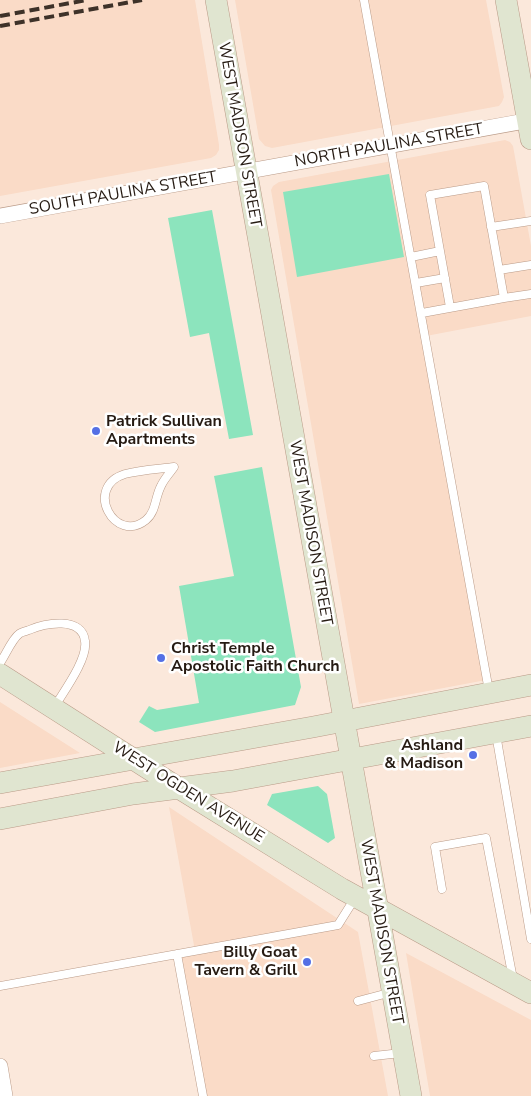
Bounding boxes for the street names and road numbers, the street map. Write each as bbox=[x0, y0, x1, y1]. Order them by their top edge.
street label: WEST MADISON STREET bbox=[213, 41, 265, 229]
street label: NORTH PAULINA STREET bbox=[293, 120, 485, 172]
street label: SOUTH PAULINA STREET bbox=[28, 168, 218, 220]
street label: WEST MADISON STREET bbox=[284, 439, 336, 627]
street label: WEST OGDEN AVENUE bbox=[109, 738, 267, 848]
street label: WEST MADISON STREET bbox=[355, 838, 407, 1026]

